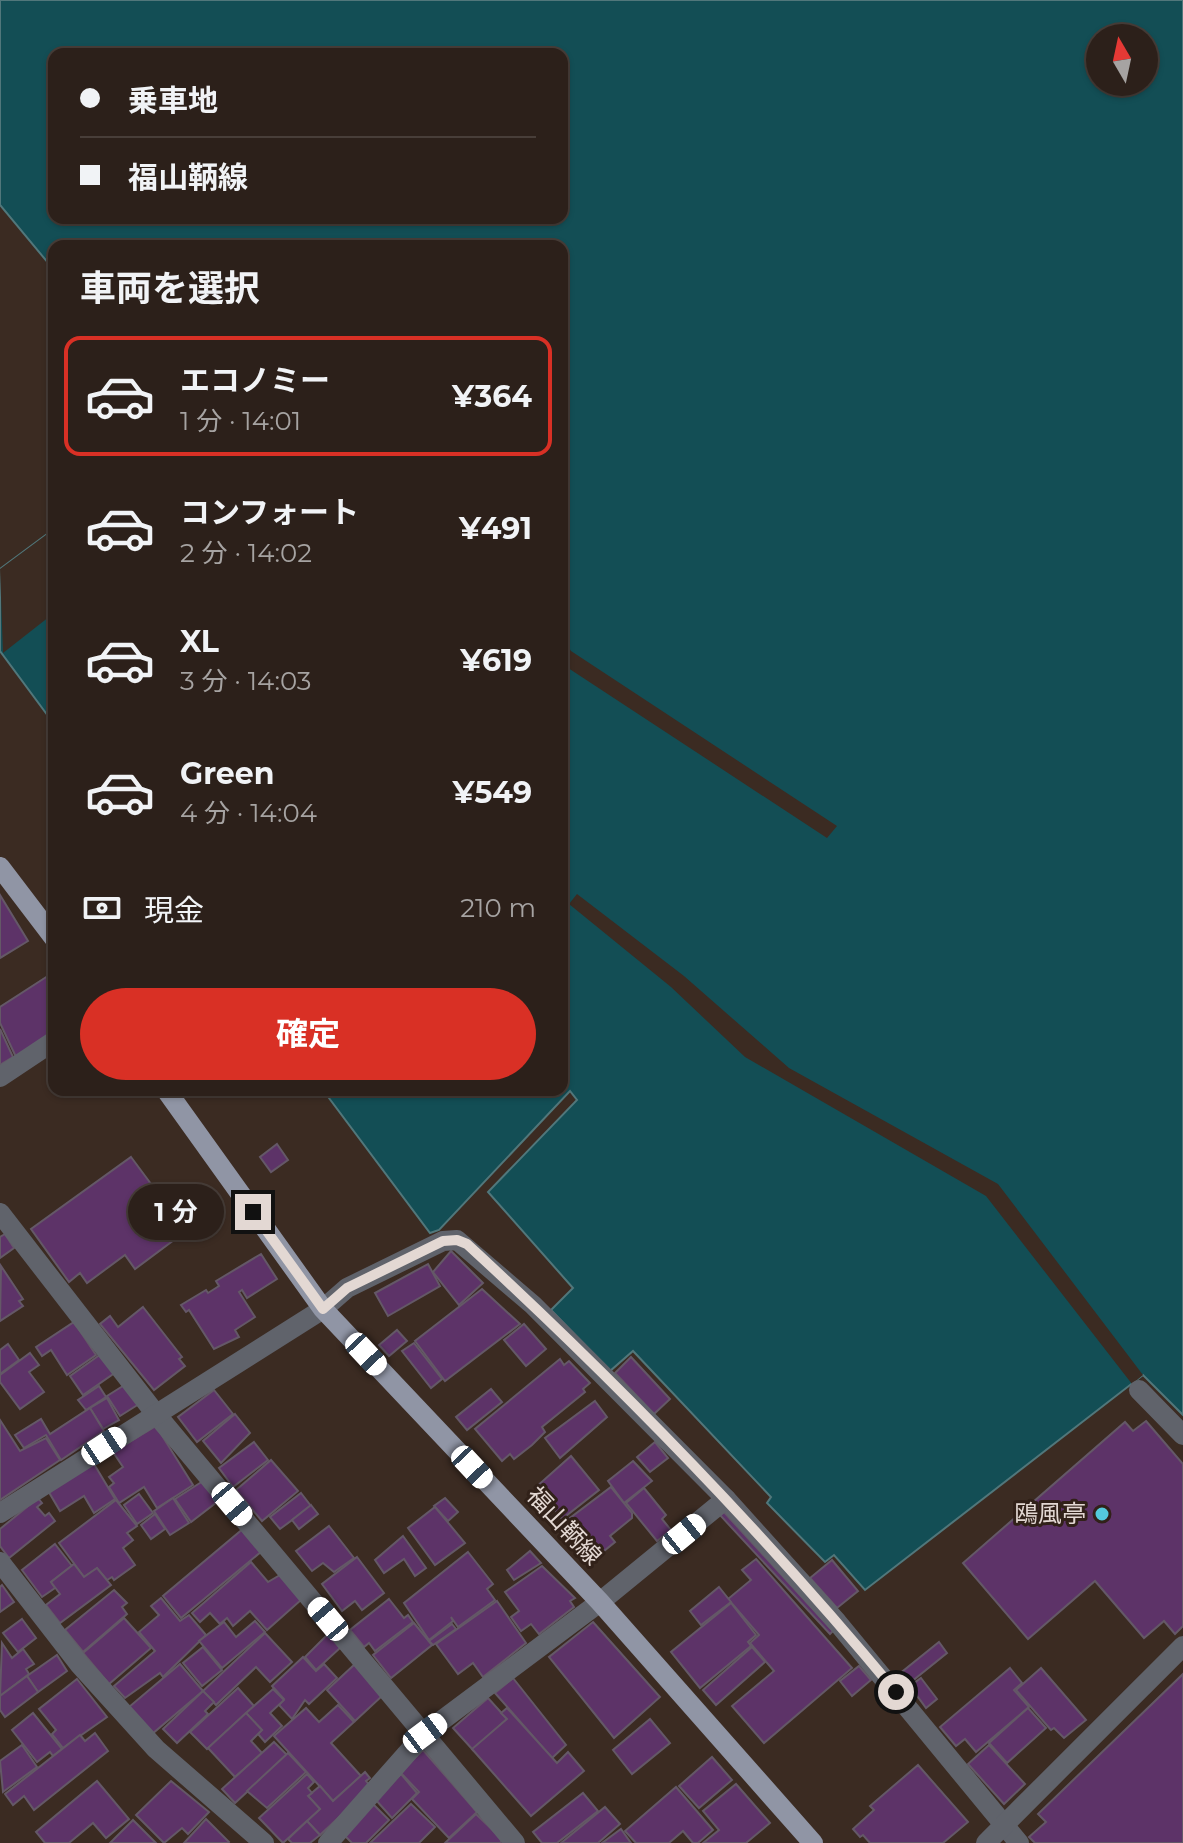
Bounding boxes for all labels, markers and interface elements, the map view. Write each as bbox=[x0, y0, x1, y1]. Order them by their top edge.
north arrow bbox=[1086, 24, 1158, 96]
map controls bbox=[1086, 24, 1158, 96]
text: 乗車地 bbox=[128, 82, 218, 119]
text: 福山鞆線 bbox=[128, 159, 248, 196]
text: 車両を選択 bbox=[80, 266, 260, 310]
icon: car bbox=[84, 360, 156, 432]
text: エコノミー bbox=[180, 362, 330, 399]
text: ¥364 bbox=[452, 378, 532, 415]
text: 1 分 · 14:01 bbox=[180, 405, 301, 437]
icon: car bbox=[84, 492, 156, 564]
text: コンフォート bbox=[180, 494, 359, 531]
text: ¥491 bbox=[459, 510, 532, 547]
text: 2 分 · 14:02 bbox=[180, 537, 312, 569]
text: XL bbox=[180, 623, 219, 660]
icon: car bbox=[84, 624, 156, 696]
text: ¥619 bbox=[460, 642, 532, 679]
text: 3 分 · 14:03 bbox=[180, 665, 312, 697]
text: Green bbox=[180, 755, 274, 792]
icon: car bbox=[84, 756, 156, 828]
text: ¥549 bbox=[452, 774, 532, 811]
text: 4 分 · 14:04 bbox=[180, 797, 317, 829]
icon: cash bbox=[80, 886, 124, 930]
text: 現金 bbox=[144, 892, 204, 929]
text: 210 m bbox=[460, 892, 536, 924]
button: 確定 bbox=[80, 988, 536, 1080]
callout: 1 分 bbox=[129, 1184, 225, 1240]
route end bbox=[235, 1194, 271, 1230]
text: 1 分 bbox=[154, 1196, 198, 1228]
car bbox=[341, 1328, 391, 1380]
car bbox=[77, 1423, 131, 1469]
car bbox=[447, 1441, 497, 1493]
car bbox=[207, 1478, 257, 1530]
street label: 福山鞆線 bbox=[521, 1481, 608, 1571]
place label: 鴎風亭 bbox=[1014, 1499, 1086, 1528]
marker: 鴎風亭 bbox=[1093, 1505, 1111, 1523]
car bbox=[658, 1510, 710, 1558]
car bbox=[303, 1593, 353, 1645]
route start bbox=[878, 1674, 914, 1710]
car bbox=[399, 1709, 451, 1757]

